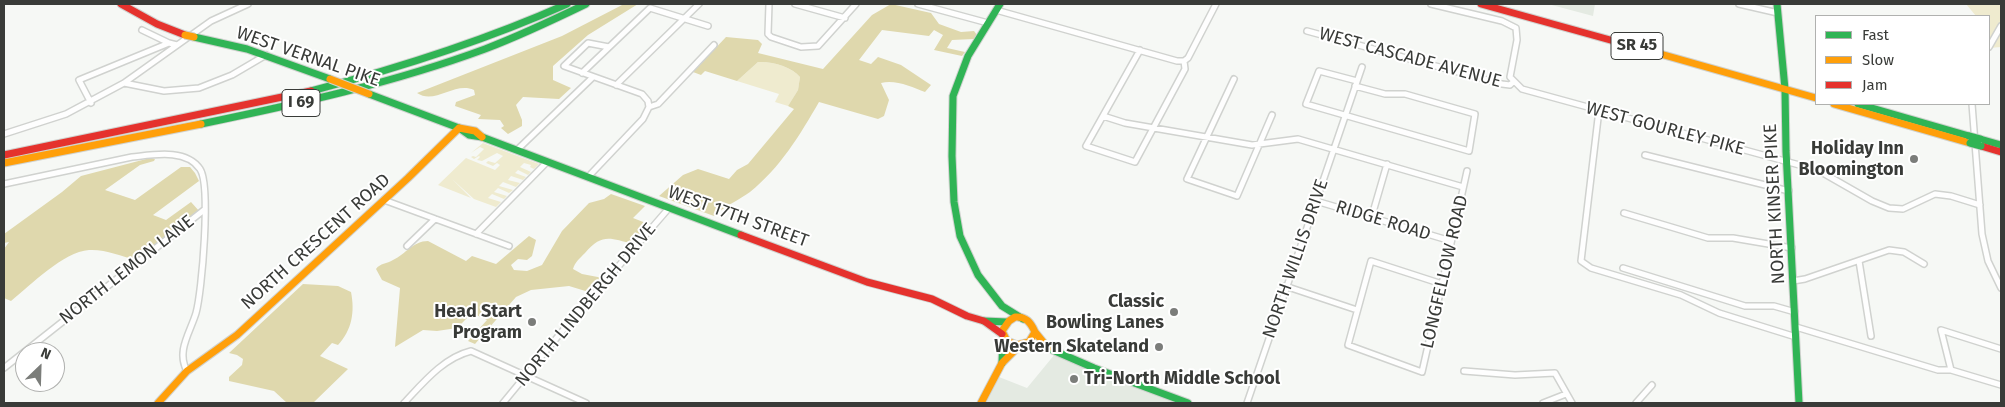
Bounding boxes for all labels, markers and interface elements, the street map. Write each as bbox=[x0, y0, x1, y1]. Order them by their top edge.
legend bbox=[1815, 15, 1990, 105]
street label: WEST VERNAL PIKE bbox=[233, 22, 383, 92]
street label: WEST CASCADE AVENUE bbox=[1316, 23, 1504, 93]
text: Fast bbox=[1862, 26, 1889, 44]
road number: SR 45 bbox=[1611, 32, 1663, 59]
text: Slow bbox=[1862, 51, 1894, 69]
text: Jam bbox=[1862, 76, 1888, 94]
road number: I 69 bbox=[282, 90, 320, 116]
street label: WEST GOURLEY PIKE bbox=[1583, 97, 1747, 161]
street label: NORTH KINSER PIKE bbox=[1760, 123, 1790, 285]
place label: Holiday Inn Bloomington bbox=[1799, 138, 1904, 180]
marker: Holiday Inn Bloomington bbox=[1908, 153, 1920, 165]
street label: NORTH CRESCENT ROAD bbox=[237, 169, 395, 315]
street label: NORTH WILLIS DRIVE bbox=[1259, 177, 1333, 341]
street label: WEST 17TH STREET bbox=[665, 182, 811, 252]
street label: LONGFELLOW ROAD bbox=[1417, 193, 1473, 351]
street label: RIDGE ROAD bbox=[1333, 196, 1433, 246]
street label: NORTH LEMON LANE bbox=[55, 211, 199, 329]
street label: NORTH LINDBERGH DRIVE bbox=[511, 219, 661, 391]
place label: Classic Bowling Lanes bbox=[1046, 291, 1164, 334]
place label: Head Start Program bbox=[434, 301, 522, 344]
marker: Classic Bowling Lanes bbox=[1168, 306, 1180, 318]
marker: Head Start Program bbox=[526, 316, 538, 328]
place label: Western Skateland bbox=[994, 336, 1149, 358]
marker: Western Skateland bbox=[1153, 341, 1165, 353]
north arrow bbox=[15, 342, 65, 392]
text: N bbox=[38, 344, 54, 363]
place label: Tri-North Middle School bbox=[1084, 368, 1280, 390]
marker: Tri-North Middle School bbox=[1068, 373, 1080, 385]

